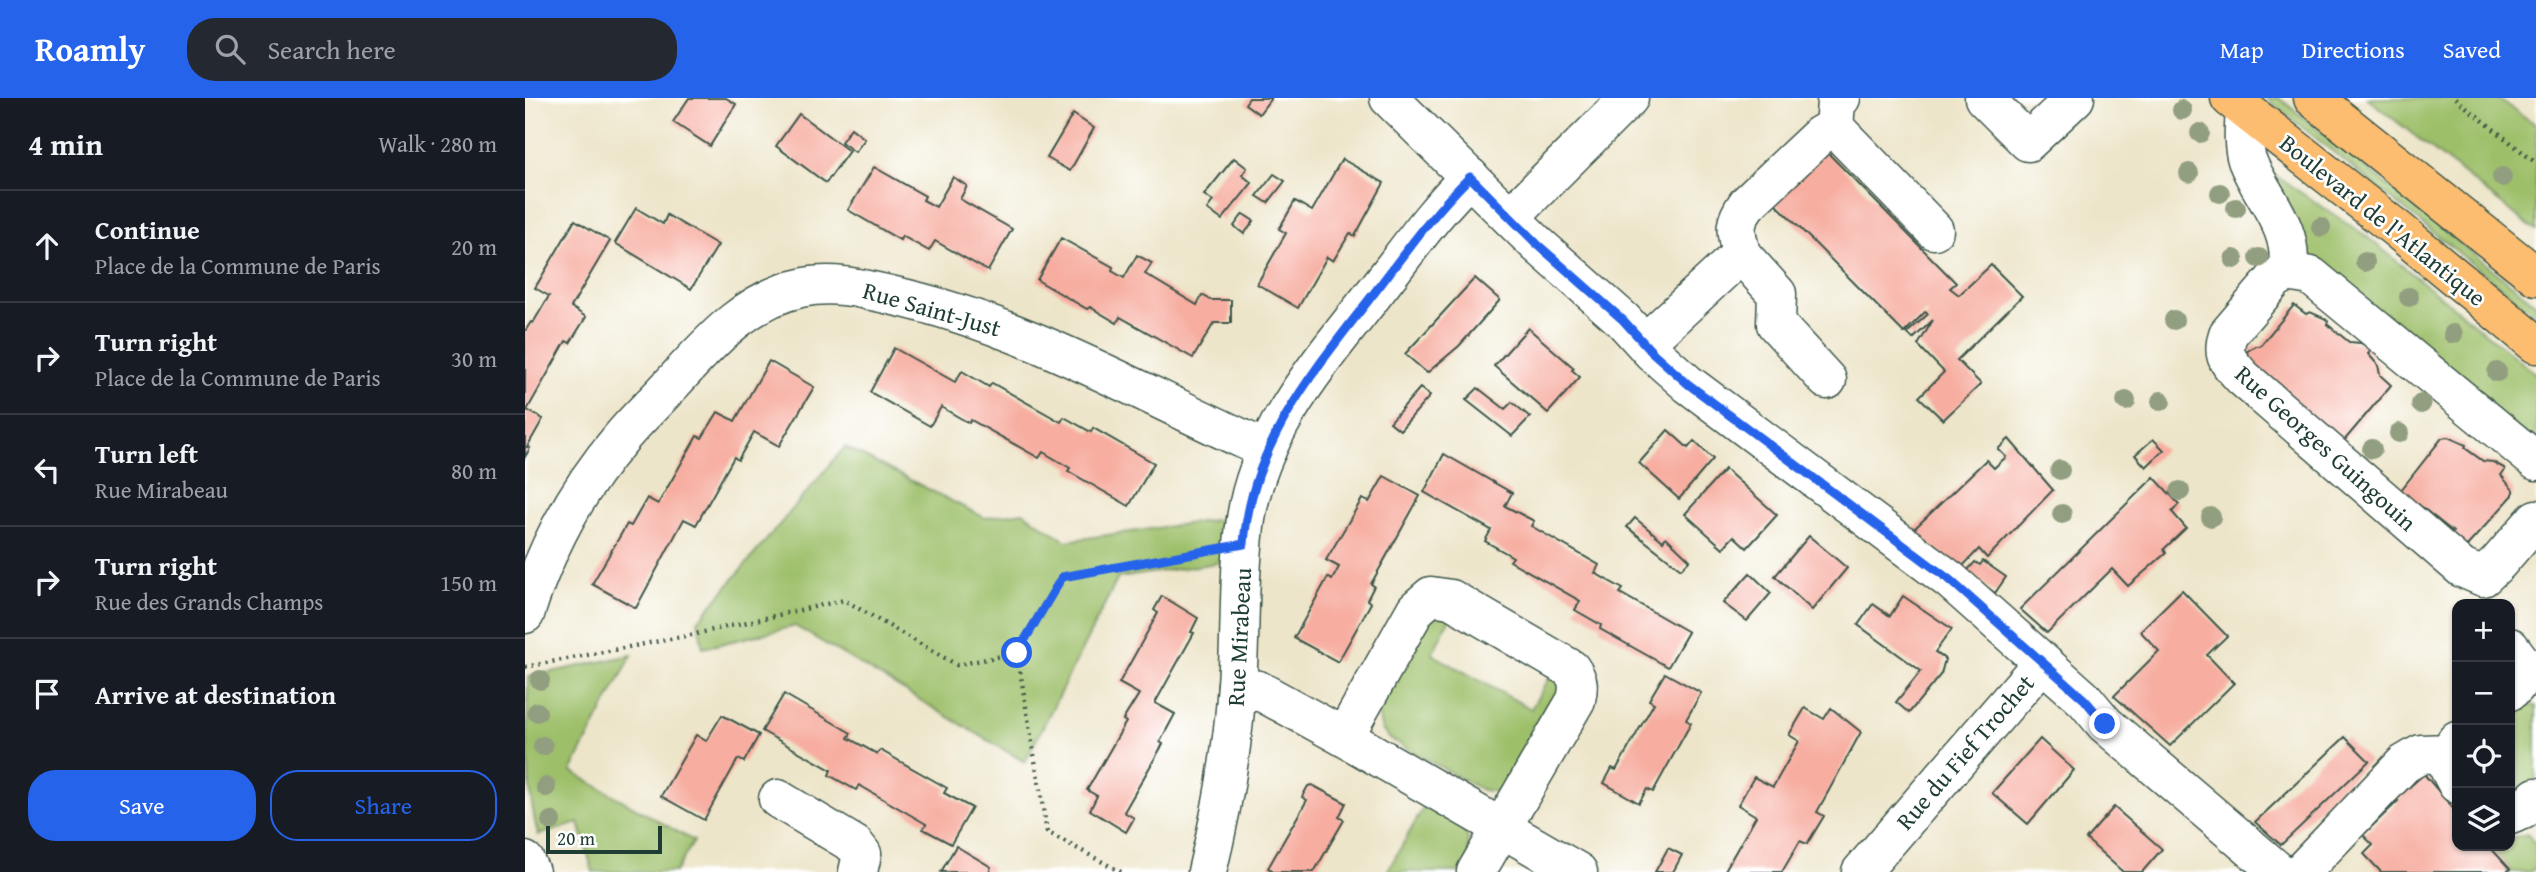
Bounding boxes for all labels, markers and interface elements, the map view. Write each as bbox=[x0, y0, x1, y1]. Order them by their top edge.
search box bbox=[187, 18, 677, 81]
text: Roamly bbox=[35, 25, 145, 73]
icon: search bbox=[211, 30, 249, 68]
text: Search here bbox=[267, 30, 396, 69]
text: Map bbox=[2220, 32, 2264, 67]
text: Directions bbox=[2302, 32, 2405, 67]
text: Saved bbox=[2443, 32, 2501, 67]
text: 4 min bbox=[28, 122, 103, 166]
street label: Boulevard de l'Atlantique bbox=[2272, 126, 2494, 314]
text: Walk · 280 m bbox=[378, 127, 497, 160]
text: Continue bbox=[95, 210, 200, 249]
icon: ahead bbox=[28, 227, 66, 265]
text: 20 m bbox=[451, 230, 497, 263]
text: Place de la Commune de Paris bbox=[95, 249, 381, 282]
street label: Rue Saint-Just bbox=[859, 273, 1006, 346]
text: Turn right bbox=[95, 322, 217, 361]
icon: right bbox=[28, 339, 66, 377]
text: 30 m bbox=[451, 342, 497, 375]
street label: Rue Georges Guingouin bbox=[2227, 357, 2425, 540]
text: Place de la Commune de Paris bbox=[95, 361, 381, 394]
text: Turn left bbox=[95, 434, 198, 473]
icon: left bbox=[28, 451, 66, 489]
text: 80 m bbox=[451, 454, 497, 487]
text: Rue Mirabeau bbox=[95, 473, 228, 506]
text: Turn right bbox=[95, 546, 217, 585]
icon: right bbox=[28, 563, 66, 601]
text: 150 m bbox=[440, 566, 497, 599]
street label: Rue Mirabeau bbox=[1218, 567, 1260, 707]
text: Rue des Grands Champs bbox=[95, 585, 323, 618]
map controls bbox=[2452, 599, 2515, 851]
button: + bbox=[2452, 599, 2515, 662]
route start bbox=[1001, 637, 1032, 668]
button: − bbox=[2452, 662, 2515, 725]
street label: Rue du Fief Trochet bbox=[1888, 666, 2043, 837]
icon: arrive bbox=[28, 675, 66, 713]
text: Arrive at destination bbox=[95, 675, 336, 714]
route end bbox=[2089, 708, 2120, 739]
button: locate bbox=[2452, 725, 2515, 788]
button: Save bbox=[28, 770, 256, 841]
button: Share bbox=[270, 770, 497, 841]
button: layers bbox=[2452, 788, 2515, 851]
scale bar bbox=[546, 823, 661, 855]
text: 20 m bbox=[557, 824, 595, 852]

